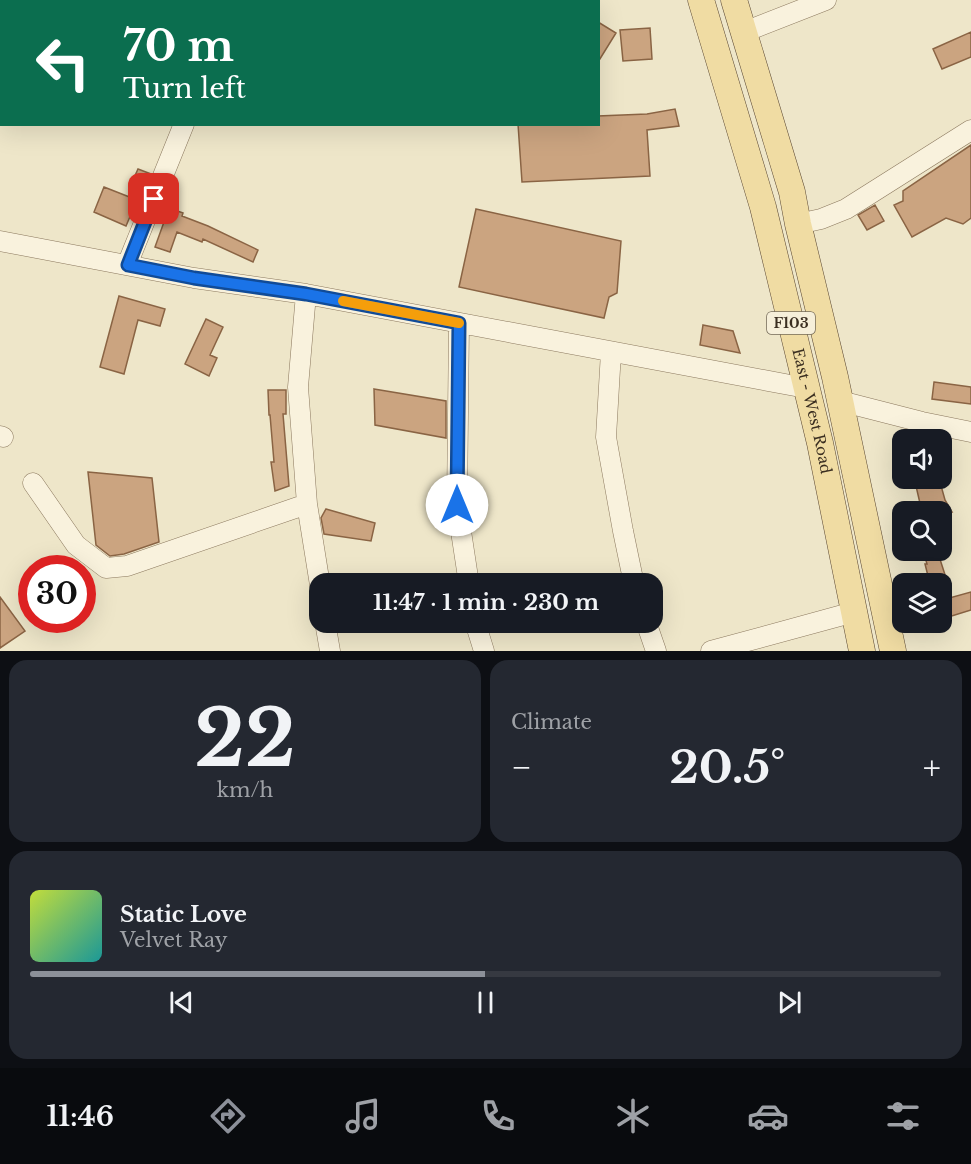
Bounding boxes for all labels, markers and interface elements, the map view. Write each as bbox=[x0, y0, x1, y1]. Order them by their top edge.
text: 70 m bbox=[123, 20, 234, 72]
icon: left bbox=[24, 24, 102, 102]
text: Turn left bbox=[123, 72, 246, 105]
pin bbox=[128, 173, 179, 224]
icon: arrive bbox=[137, 182, 170, 215]
road number: F103 bbox=[767, 312, 815, 334]
street label: East - West Road bbox=[788, 346, 836, 476]
map controls bbox=[892, 429, 952, 633]
button: sound bbox=[892, 429, 952, 489]
position arrow bbox=[425, 473, 489, 537]
button: search bbox=[892, 501, 952, 561]
speed limit sign: 30 bbox=[18, 555, 96, 633]
button: layers bbox=[892, 573, 952, 633]
text: 11:47 · 1 min · 230 m bbox=[373, 589, 599, 616]
text: 22 bbox=[194, 690, 296, 787]
text: Climate bbox=[511, 710, 592, 734]
text: 20.5° bbox=[669, 739, 785, 795]
text: − bbox=[511, 747, 532, 788]
text: + bbox=[923, 747, 941, 788]
text: km/h bbox=[217, 778, 273, 802]
text: Static Love bbox=[120, 901, 247, 928]
text: Velvet Ray bbox=[120, 928, 228, 952]
icon: previous bbox=[165, 986, 198, 1019]
icon: pause bbox=[469, 986, 502, 1019]
icon: next bbox=[773, 986, 806, 1019]
icon: directions bbox=[207, 1095, 249, 1137]
icon: music bbox=[342, 1095, 384, 1137]
icon: phone bbox=[477, 1095, 519, 1137]
icon: climate bbox=[612, 1095, 654, 1137]
icon: car bbox=[747, 1095, 789, 1137]
icon: filters bbox=[882, 1095, 924, 1137]
text: 11:46 bbox=[47, 1100, 114, 1133]

